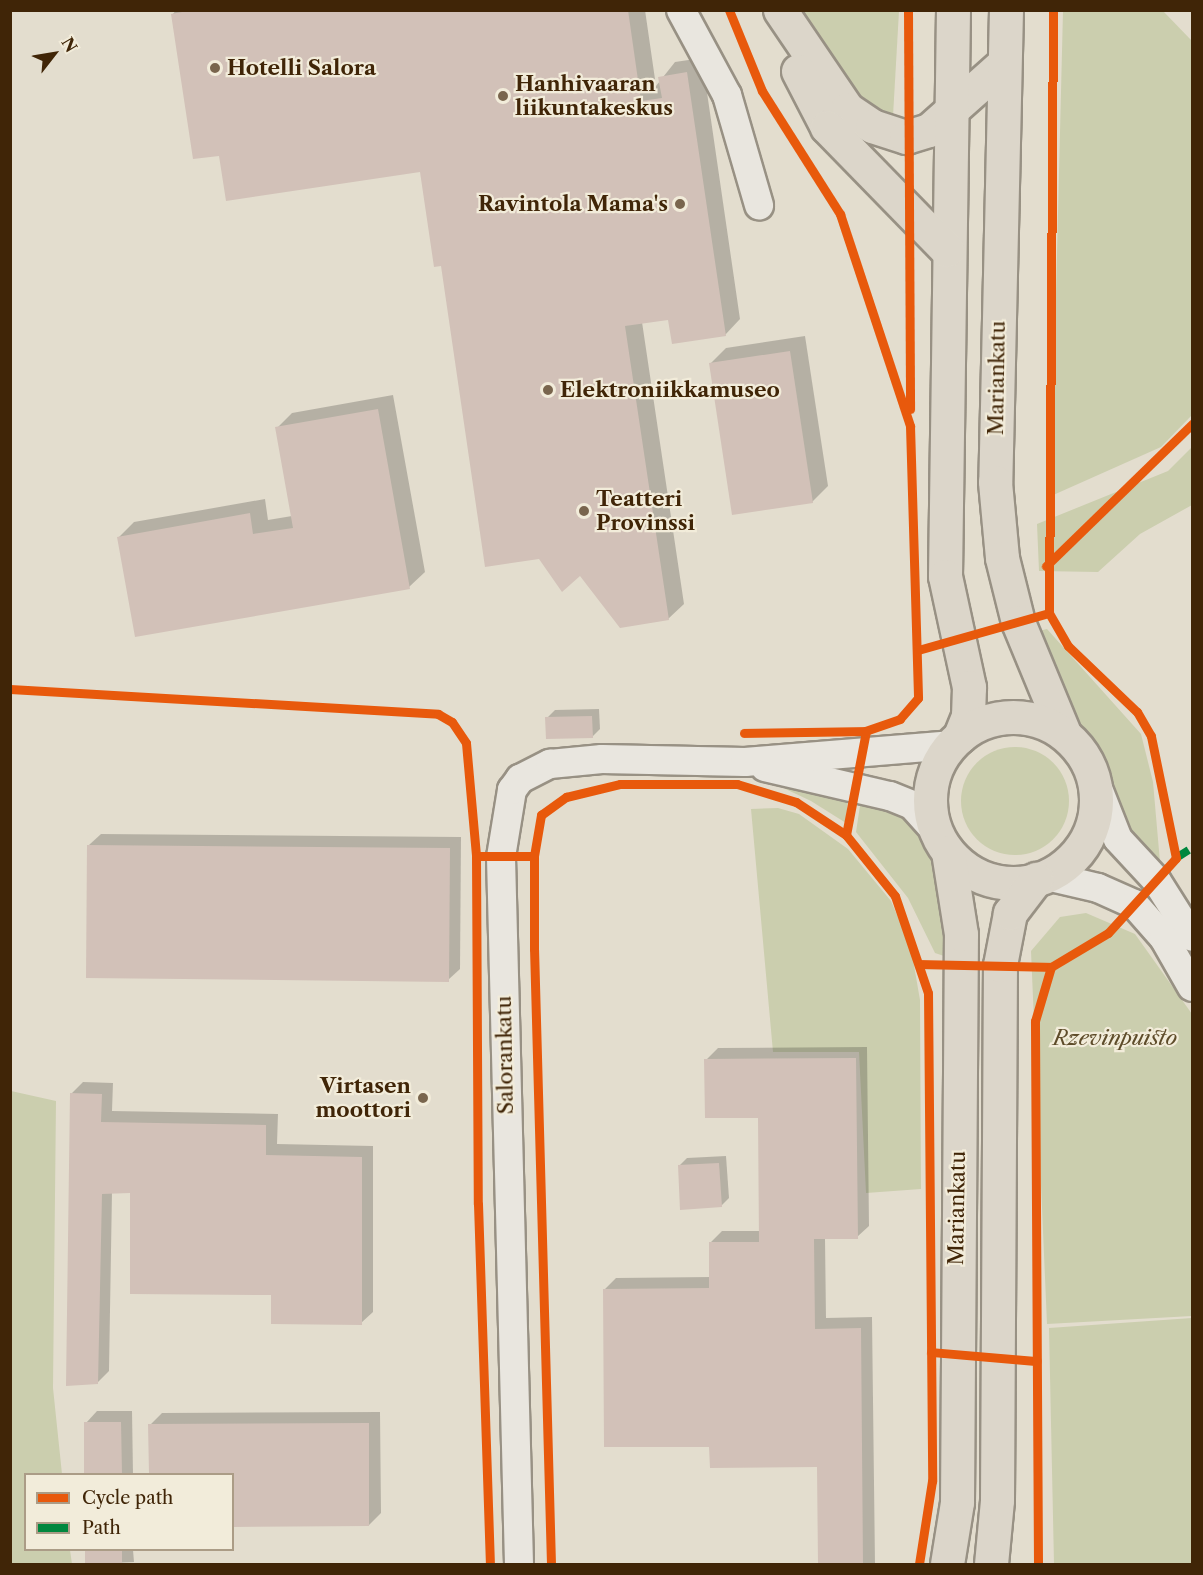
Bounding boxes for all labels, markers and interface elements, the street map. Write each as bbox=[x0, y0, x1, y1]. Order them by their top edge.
north arrow bbox=[24, 24, 84, 84]
text: N bbox=[57, 34, 82, 56]
place label: Hotelli Salora bbox=[227, 55, 376, 81]
marker: Hotelli Salora bbox=[208, 61, 222, 75]
place label: Hanhivaaran liikuntakeskus bbox=[515, 71, 673, 121]
marker: Hanhivaaran liikuntakeskus bbox=[496, 89, 510, 103]
place label: Ravintola Mama's bbox=[478, 191, 668, 217]
marker: Ravintola Mama's bbox=[673, 197, 687, 211]
street label: Mariankatu bbox=[983, 320, 1011, 436]
place label: Elektroniikkamuseo bbox=[560, 377, 780, 403]
marker: Elektroniikkamuseo bbox=[541, 383, 555, 397]
place label: Teatteri Provinssi bbox=[596, 486, 695, 536]
marker: Teatteri Provinssi bbox=[577, 504, 591, 518]
street label: Salorankatu bbox=[491, 995, 519, 1115]
park label: Rzevinpuisto bbox=[1053, 1025, 1177, 1051]
place label: Virtasen moottori bbox=[315, 1073, 411, 1123]
marker: Virtasen moottori bbox=[416, 1091, 430, 1105]
street label: Mariankatu bbox=[943, 1150, 971, 1266]
legend bbox=[24, 1473, 234, 1551]
text: Cycle path bbox=[82, 1487, 173, 1509]
text: Path bbox=[82, 1517, 121, 1539]

